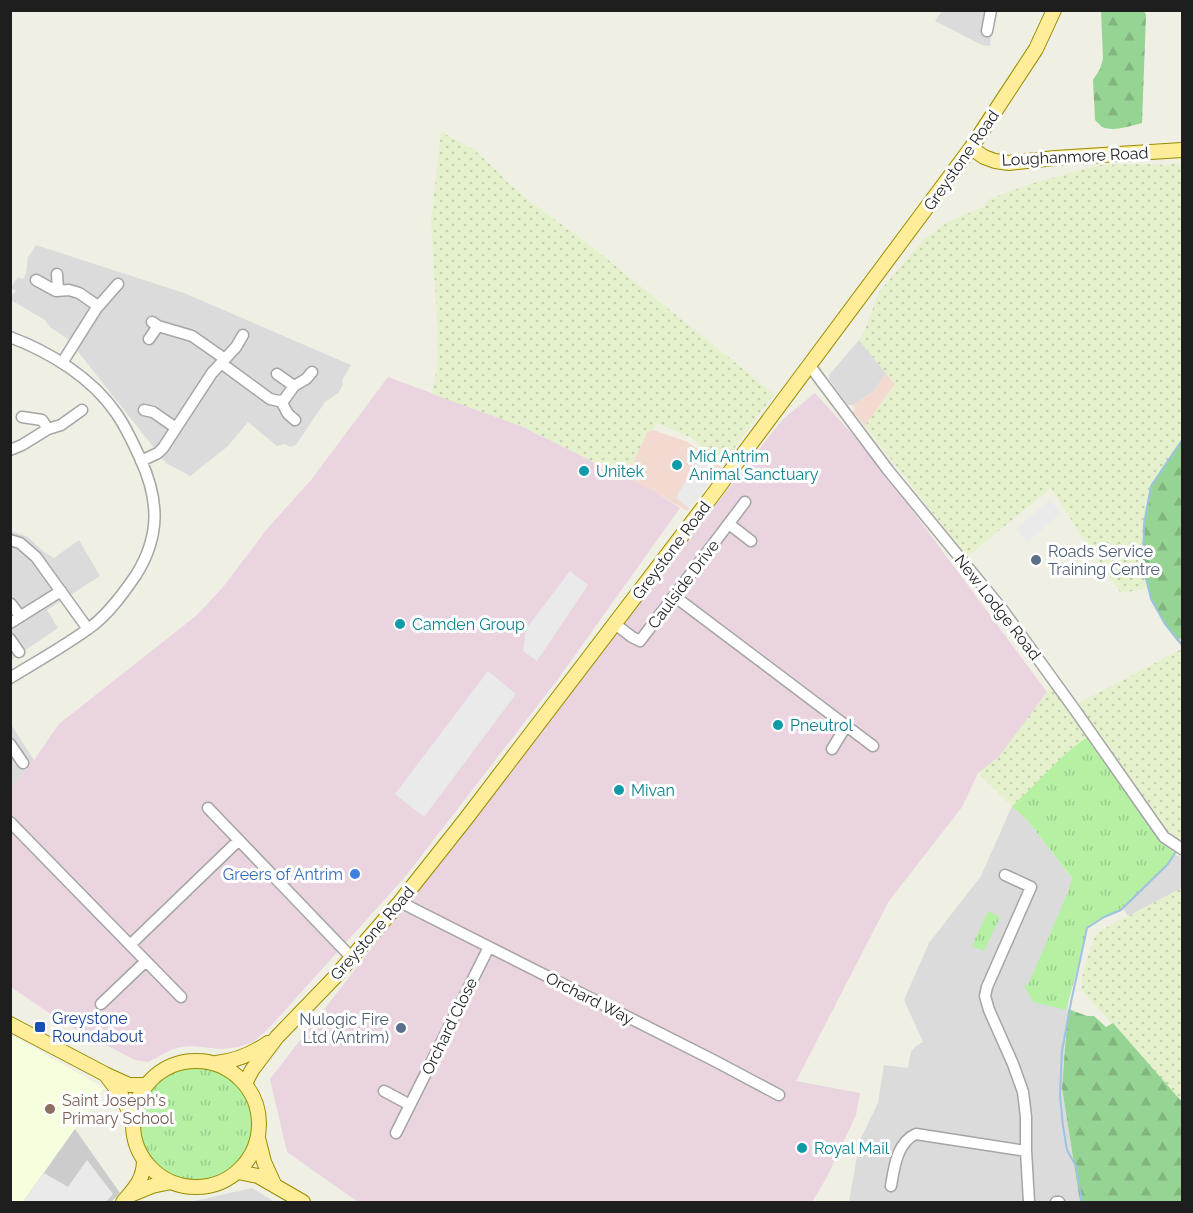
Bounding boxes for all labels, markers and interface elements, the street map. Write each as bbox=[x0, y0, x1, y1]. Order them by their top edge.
street label: Greystone Road bbox=[920, 106, 1003, 214]
street label: Loughanmore Road bbox=[1001, 143, 1149, 170]
place label: Mid Antrim Animal Sanctuary bbox=[689, 447, 819, 484]
marker: Mid Antrim Animal Sanctuary bbox=[670, 458, 684, 472]
place label: Unitek bbox=[596, 462, 644, 481]
marker: Unitek bbox=[577, 464, 591, 478]
street label: Greystone Road bbox=[628, 497, 715, 603]
street label: Caulside Drive bbox=[644, 536, 723, 632]
place label: Roads Service Training Centre bbox=[1048, 542, 1160, 579]
street label: New Lodge Road bbox=[951, 551, 1045, 664]
marker: Roads Service Training Centre bbox=[1029, 553, 1043, 567]
place label: Camden Group bbox=[412, 615, 525, 634]
marker: Camden Group bbox=[393, 617, 407, 631]
place label: Pneutrol bbox=[790, 716, 853, 735]
marker: Pneutrol bbox=[771, 718, 785, 732]
place label: Mivan bbox=[631, 781, 675, 800]
marker: Mivan bbox=[612, 783, 626, 797]
place label: Greers of Antrim bbox=[223, 865, 343, 884]
marker: Greers of Antrim bbox=[348, 867, 362, 881]
street label: Greystone Road bbox=[326, 883, 418, 984]
street label: Orchard Way bbox=[543, 968, 637, 1029]
street label: Orchard Close bbox=[418, 975, 481, 1078]
place label: Greystone Roundabout bbox=[52, 1009, 144, 1046]
place label: Nulogic Fire Ltd (Antrim) bbox=[299, 1010, 389, 1047]
marker: Greystone Roundabout bbox=[33, 1020, 47, 1034]
marker: Nulogic Fire Ltd (Antrim) bbox=[394, 1021, 408, 1035]
place label: Saint Joseph's Primary School bbox=[62, 1091, 174, 1128]
marker: Saint Joseph's Primary School bbox=[43, 1102, 57, 1116]
place label: Royal Mail bbox=[814, 1139, 890, 1158]
marker: Royal Mail bbox=[795, 1141, 809, 1155]

